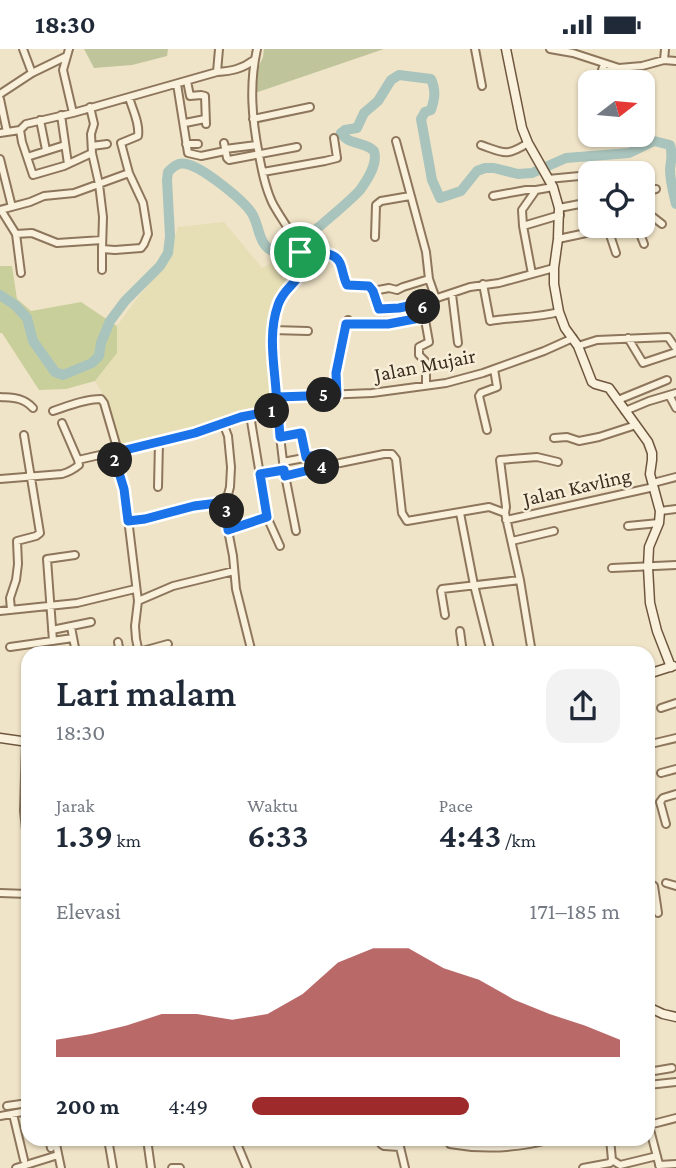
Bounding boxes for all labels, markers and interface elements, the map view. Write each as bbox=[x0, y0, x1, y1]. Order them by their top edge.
text: 18:30 bbox=[35, 10, 96, 39]
north arrow bbox=[578, 70, 654, 147]
map controls bbox=[578, 70, 655, 238]
button: locate bbox=[578, 161, 655, 238]
pin bbox=[270, 222, 330, 282]
icon: arrive bbox=[281, 233, 319, 271]
pin: 6 bbox=[406, 289, 440, 325]
text: 6 bbox=[417, 296, 428, 317]
street label: Jalan Mujair bbox=[370, 343, 478, 387]
pin: 5 bbox=[306, 377, 342, 413]
text: 5 bbox=[319, 384, 328, 405]
pin: 1 bbox=[254, 393, 290, 429]
text: 1 bbox=[268, 400, 275, 421]
pin: 2 bbox=[97, 443, 132, 477]
text: 2 bbox=[110, 449, 119, 470]
pin: 4 bbox=[304, 449, 340, 485]
text: 4 bbox=[316, 456, 327, 477]
street label: Jalan Kavling bbox=[519, 463, 633, 512]
pin: 3 bbox=[210, 493, 244, 529]
text: 3 bbox=[222, 500, 231, 521]
button: share bbox=[546, 669, 620, 743]
text: Lari malam bbox=[56, 672, 236, 714]
text: 18:30 bbox=[56, 719, 105, 745]
text: Jarak bbox=[56, 795, 95, 816]
text: Waktu bbox=[247, 795, 298, 816]
text: Pace bbox=[439, 795, 473, 816]
text: 1.39 bbox=[56, 816, 113, 855]
text: 6:33 bbox=[247, 816, 309, 855]
text: 4:43 bbox=[439, 816, 501, 855]
text: km bbox=[113, 830, 141, 851]
text: /km bbox=[501, 830, 536, 851]
text: Elevasi bbox=[56, 898, 121, 924]
text: 171–185 m bbox=[530, 898, 620, 924]
text: 200 m bbox=[56, 1093, 120, 1119]
text: 4:49 bbox=[168, 1093, 208, 1119]

